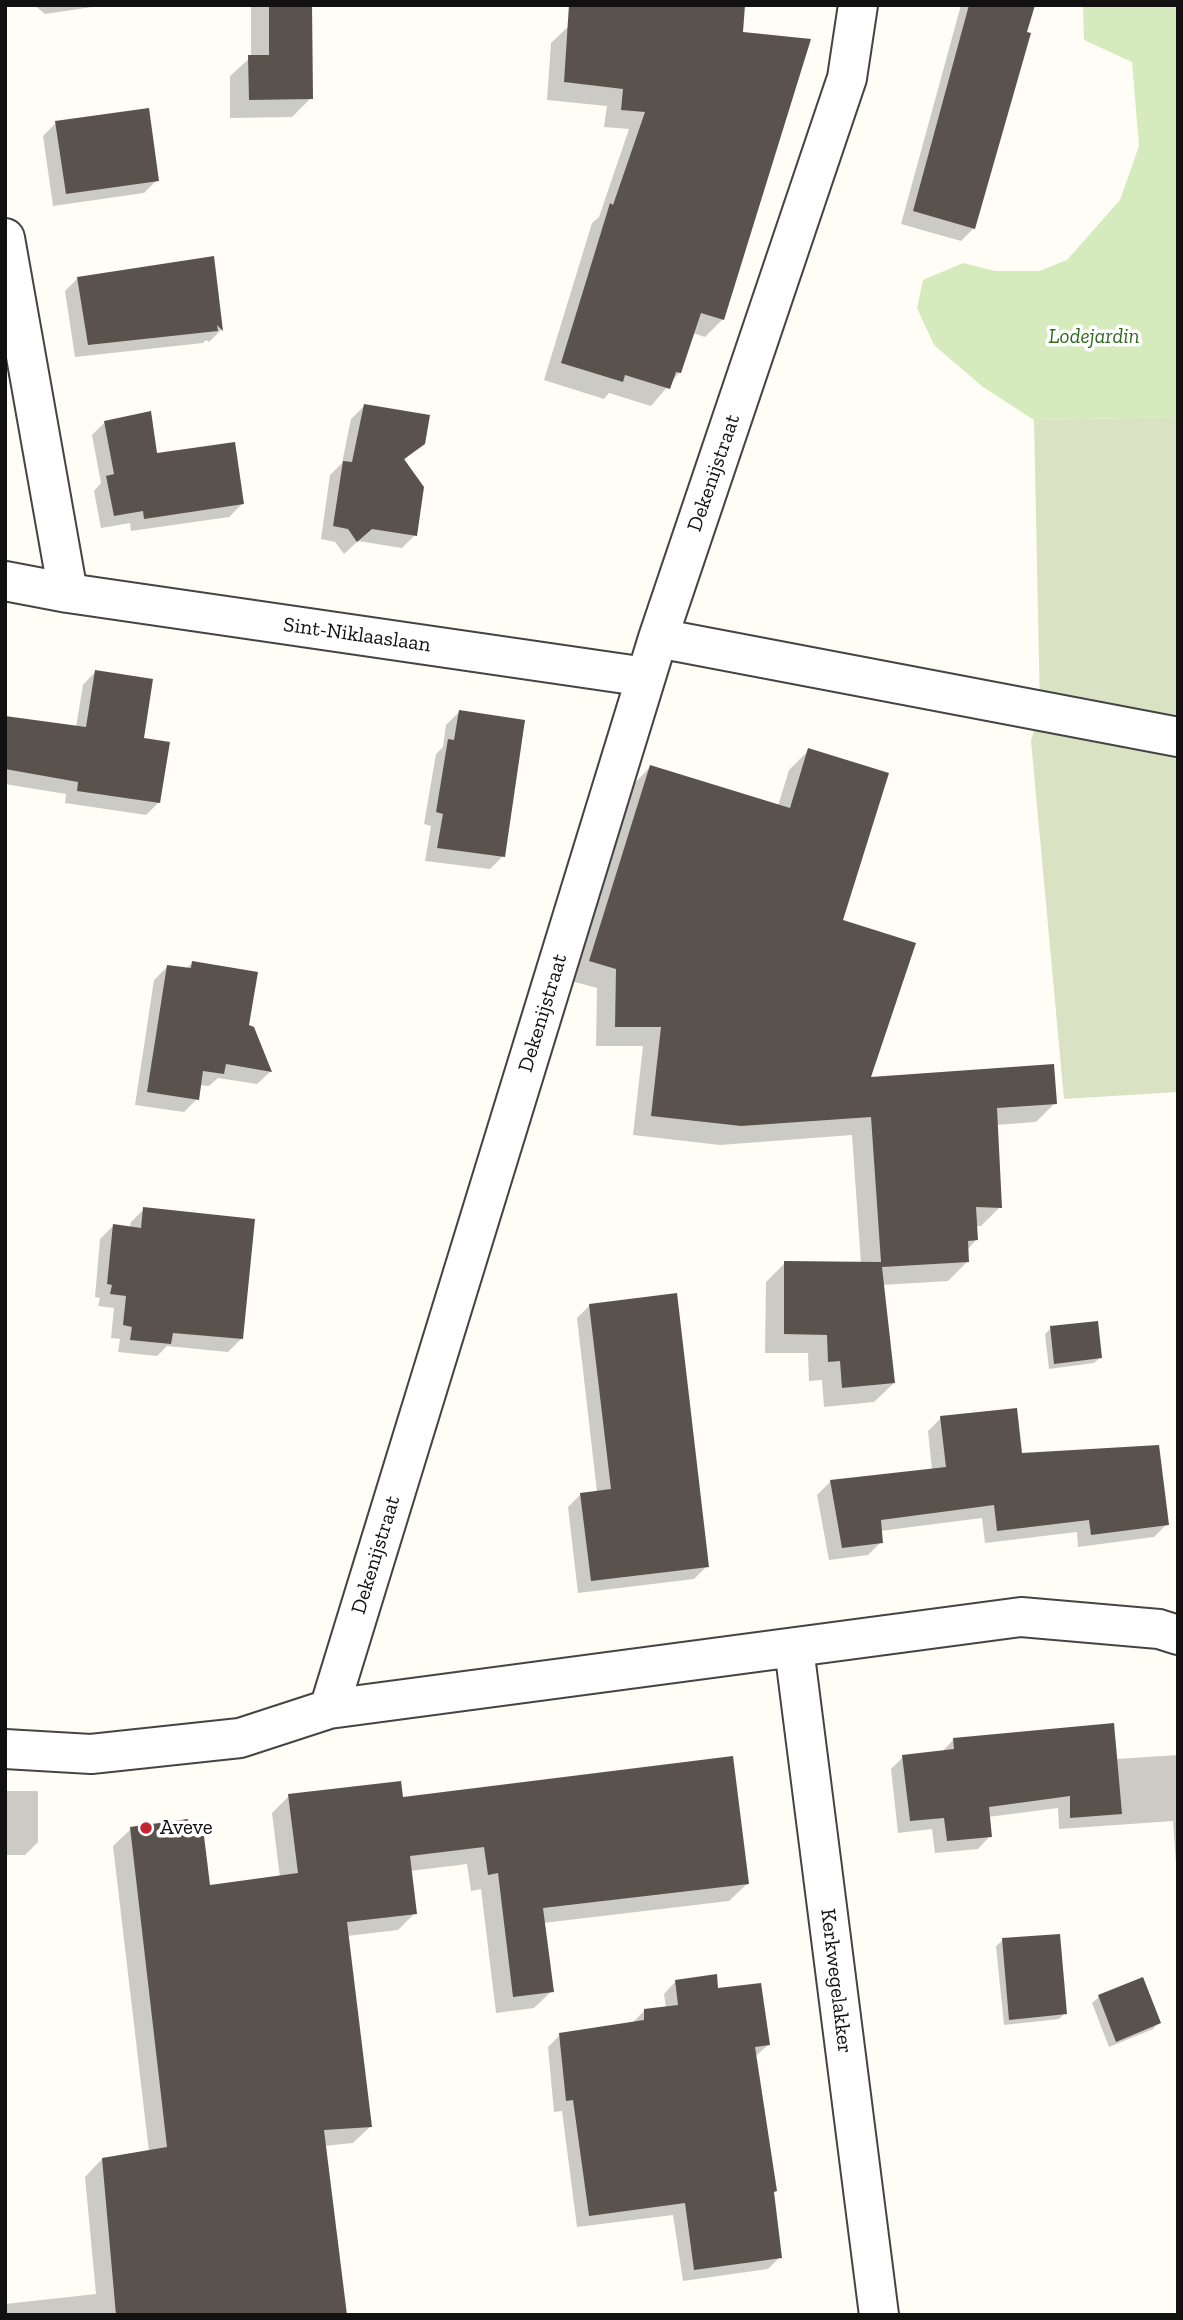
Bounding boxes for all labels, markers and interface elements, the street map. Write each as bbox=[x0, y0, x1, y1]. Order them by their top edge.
park label: Lodejardin bbox=[1049, 324, 1139, 350]
street label: Dekenijstraat bbox=[682, 411, 746, 535]
street label: Sint-Niklaaslaan bbox=[282, 612, 432, 658]
street label: Dekenijstraat bbox=[513, 951, 573, 1075]
street label: Dekenijstraat bbox=[346, 1493, 406, 1617]
place label: Aveve bbox=[160, 1815, 213, 1841]
marker: Aveve bbox=[138, 1820, 154, 1836]
street label: Kerkwegelakker bbox=[815, 1907, 857, 2055]

